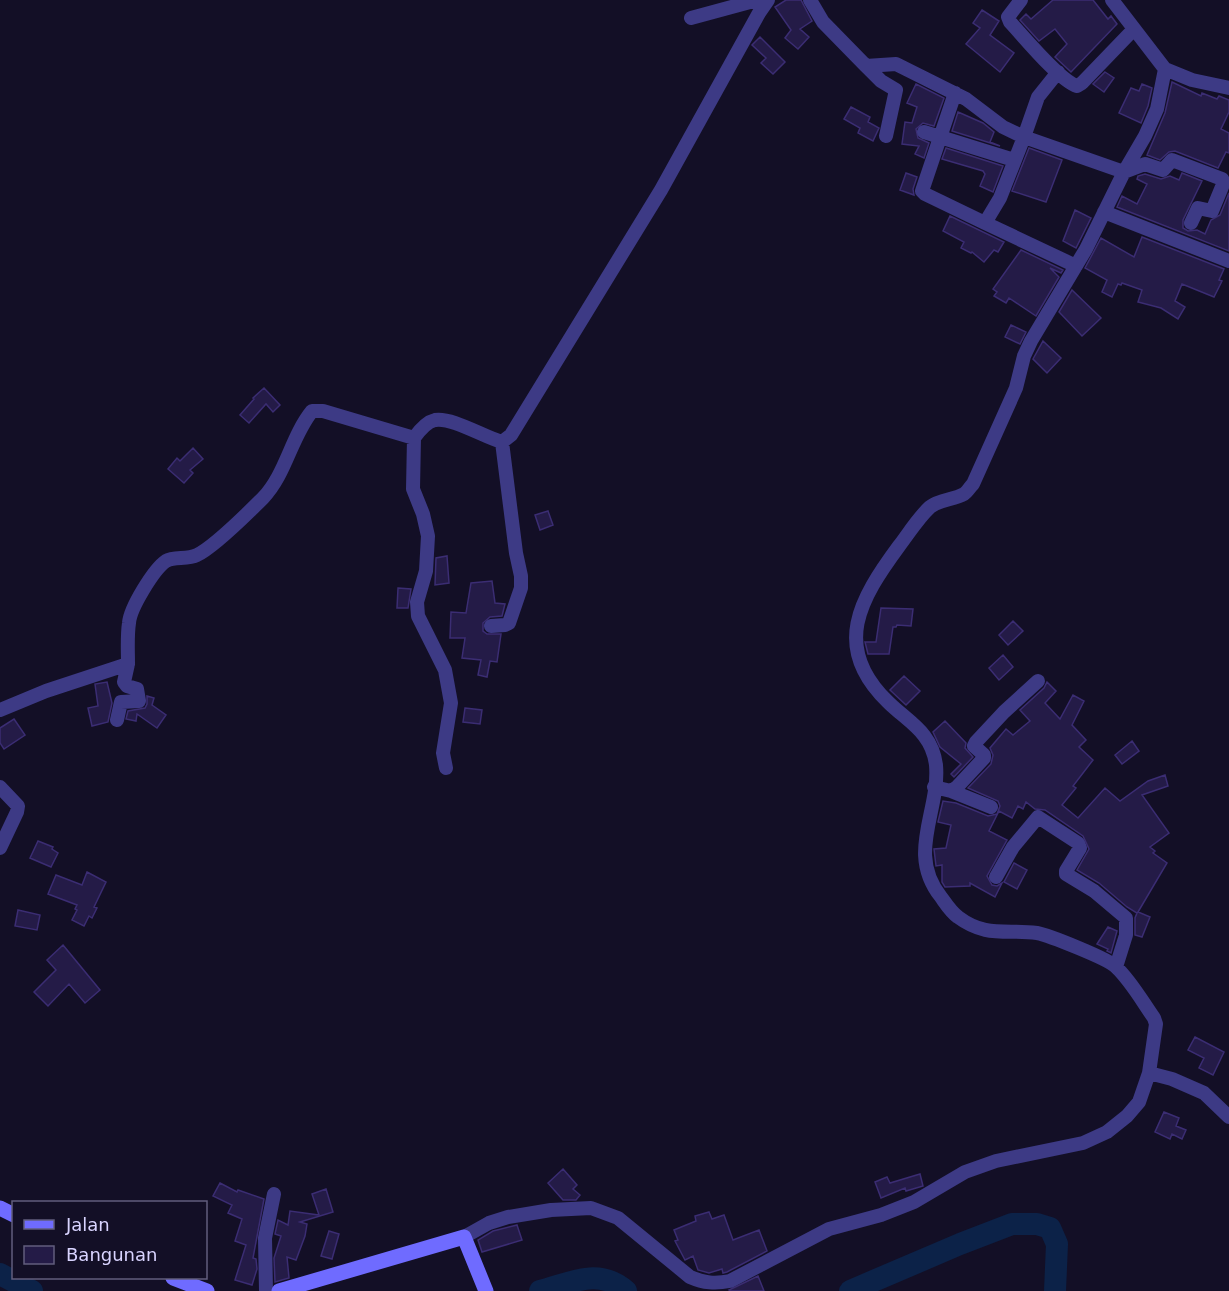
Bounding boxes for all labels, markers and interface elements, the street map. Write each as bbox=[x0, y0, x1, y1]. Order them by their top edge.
legend bbox=[12, 1201, 207, 1279]
text: Jalan bbox=[65, 1214, 110, 1235]
text: Bangunan bbox=[66, 1244, 157, 1265]

